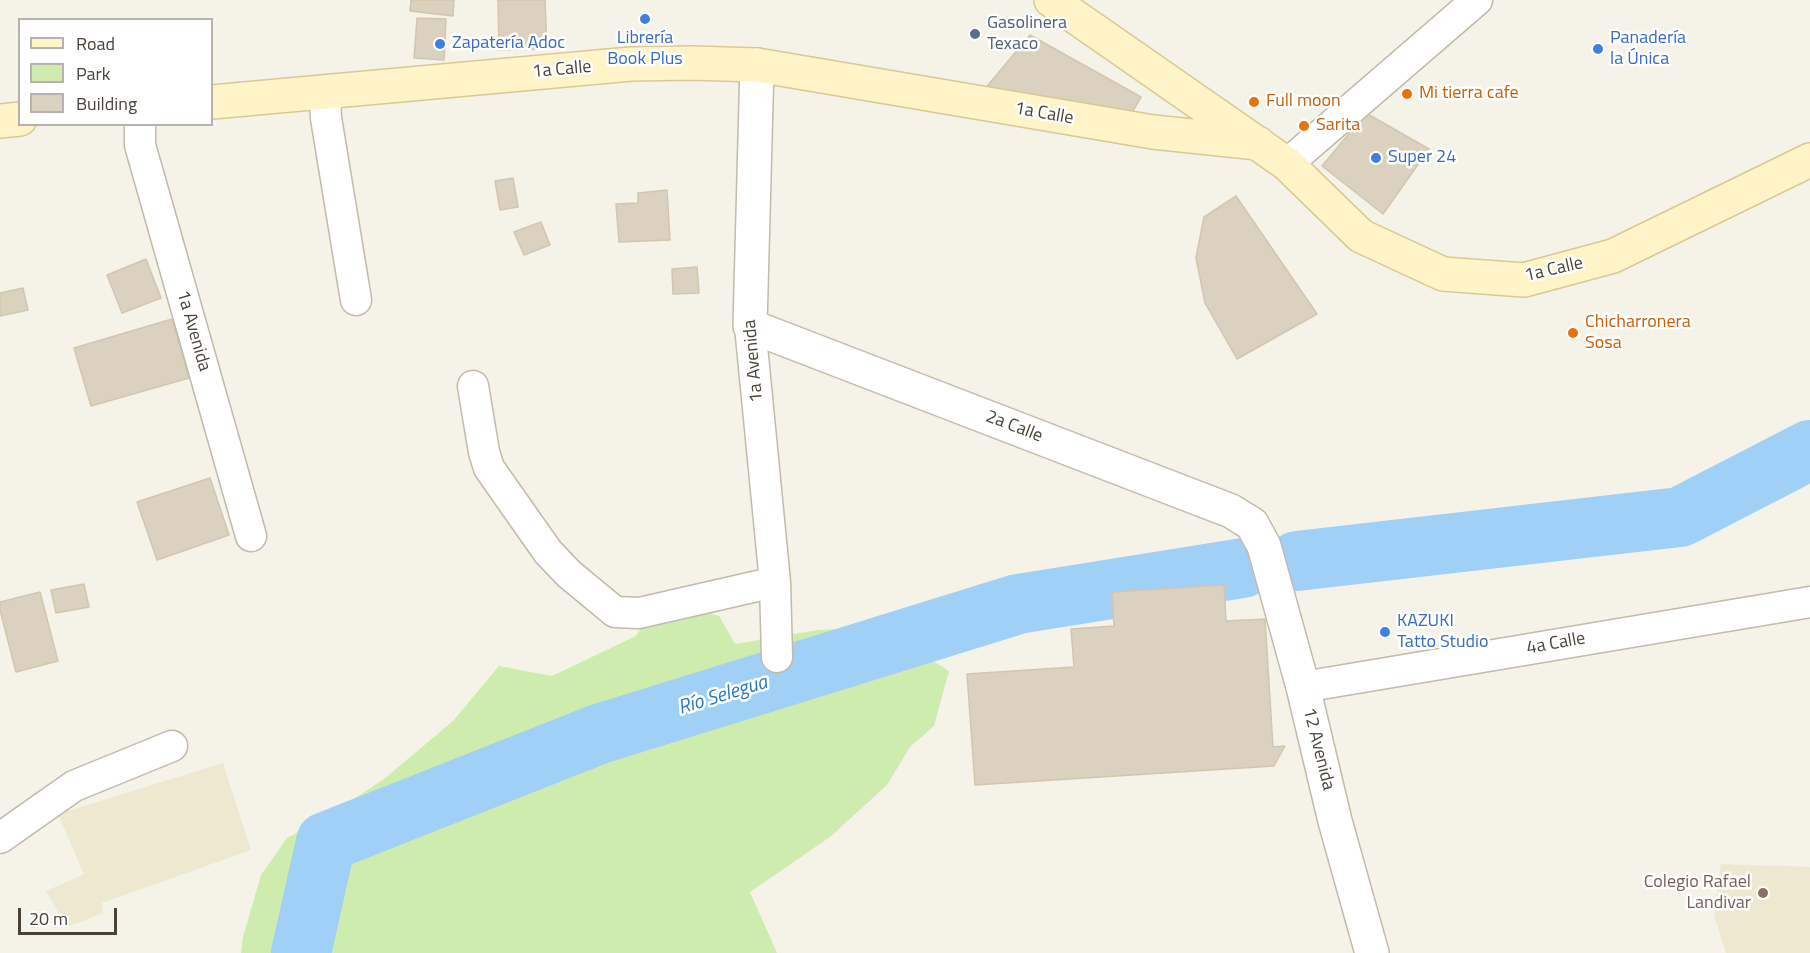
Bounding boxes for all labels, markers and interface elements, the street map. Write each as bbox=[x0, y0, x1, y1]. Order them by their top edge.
marker: Librería Book Plus bbox=[638, 12, 652, 26]
place label: Gasolinera Texaco bbox=[987, 13, 1067, 56]
legend bbox=[18, 18, 213, 126]
marker: Gasolinera Texaco bbox=[968, 27, 982, 41]
place label: Librería Book Plus bbox=[607, 28, 683, 70]
place label: Panadería la Única bbox=[1610, 28, 1686, 70]
text: Road bbox=[76, 30, 115, 57]
place label: Zapatería Adoc bbox=[452, 33, 565, 55]
marker: Zapatería Adoc bbox=[433, 37, 447, 51]
marker: Panadería la Única bbox=[1591, 42, 1605, 56]
street label: 1a Calle bbox=[532, 57, 592, 83]
text: Park bbox=[76, 60, 110, 87]
place label: Mi tierra cafe bbox=[1419, 83, 1519, 105]
marker: Mi tierra cafe bbox=[1400, 87, 1414, 101]
text: Building bbox=[76, 90, 137, 117]
place label: Full moon bbox=[1266, 91, 1341, 113]
marker: Full moon bbox=[1247, 95, 1261, 109]
street label: 1a Calle bbox=[1013, 98, 1075, 130]
place label: Sarita bbox=[1316, 115, 1360, 137]
marker: Sarita bbox=[1297, 119, 1311, 133]
place label: Super 24 bbox=[1388, 147, 1456, 169]
marker: Super 24 bbox=[1369, 151, 1383, 165]
street label: 1a Calle bbox=[1523, 253, 1585, 287]
street label: 1a Avenida bbox=[171, 288, 215, 374]
place label: Chicharronera Sosa bbox=[1585, 312, 1691, 354]
street label: 1a Avenida bbox=[740, 319, 768, 403]
marker: Chicharronera Sosa bbox=[1566, 326, 1580, 340]
street label: 2a Calle bbox=[982, 406, 1046, 448]
place label: KAZUKI Tatto Studio bbox=[1397, 611, 1488, 654]
marker: KAZUKI Tatto Studio bbox=[1378, 625, 1392, 639]
street label: 4a Calle bbox=[1525, 628, 1587, 660]
water label: Río Selegua bbox=[676, 671, 770, 721]
street label: 12 Avenida bbox=[1297, 706, 1339, 792]
place label: Colegio Rafael Landivar bbox=[1644, 872, 1751, 914]
marker: Colegio Rafael Landivar bbox=[1756, 886, 1770, 900]
scale bar bbox=[21, 896, 120, 934]
text: 20 m bbox=[29, 905, 68, 932]

